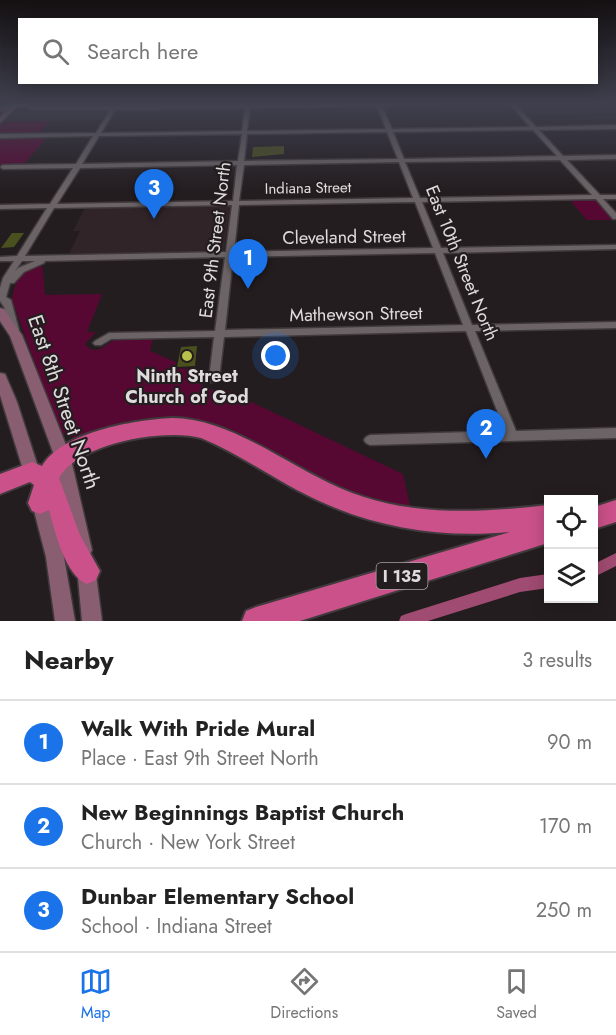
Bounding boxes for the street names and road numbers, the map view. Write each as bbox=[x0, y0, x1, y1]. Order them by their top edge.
street label: East 9th Street North bbox=[193, 160, 237, 320]
street label: Indiana Street bbox=[265, 176, 352, 200]
street label: East 10th Street North bbox=[419, 181, 505, 345]
street label: Cleveland Street bbox=[282, 223, 407, 251]
street label: Mathewson Street bbox=[289, 300, 423, 328]
street label: East 8th Street North bbox=[20, 311, 108, 493]
road number: I 135 bbox=[376, 563, 428, 589]

